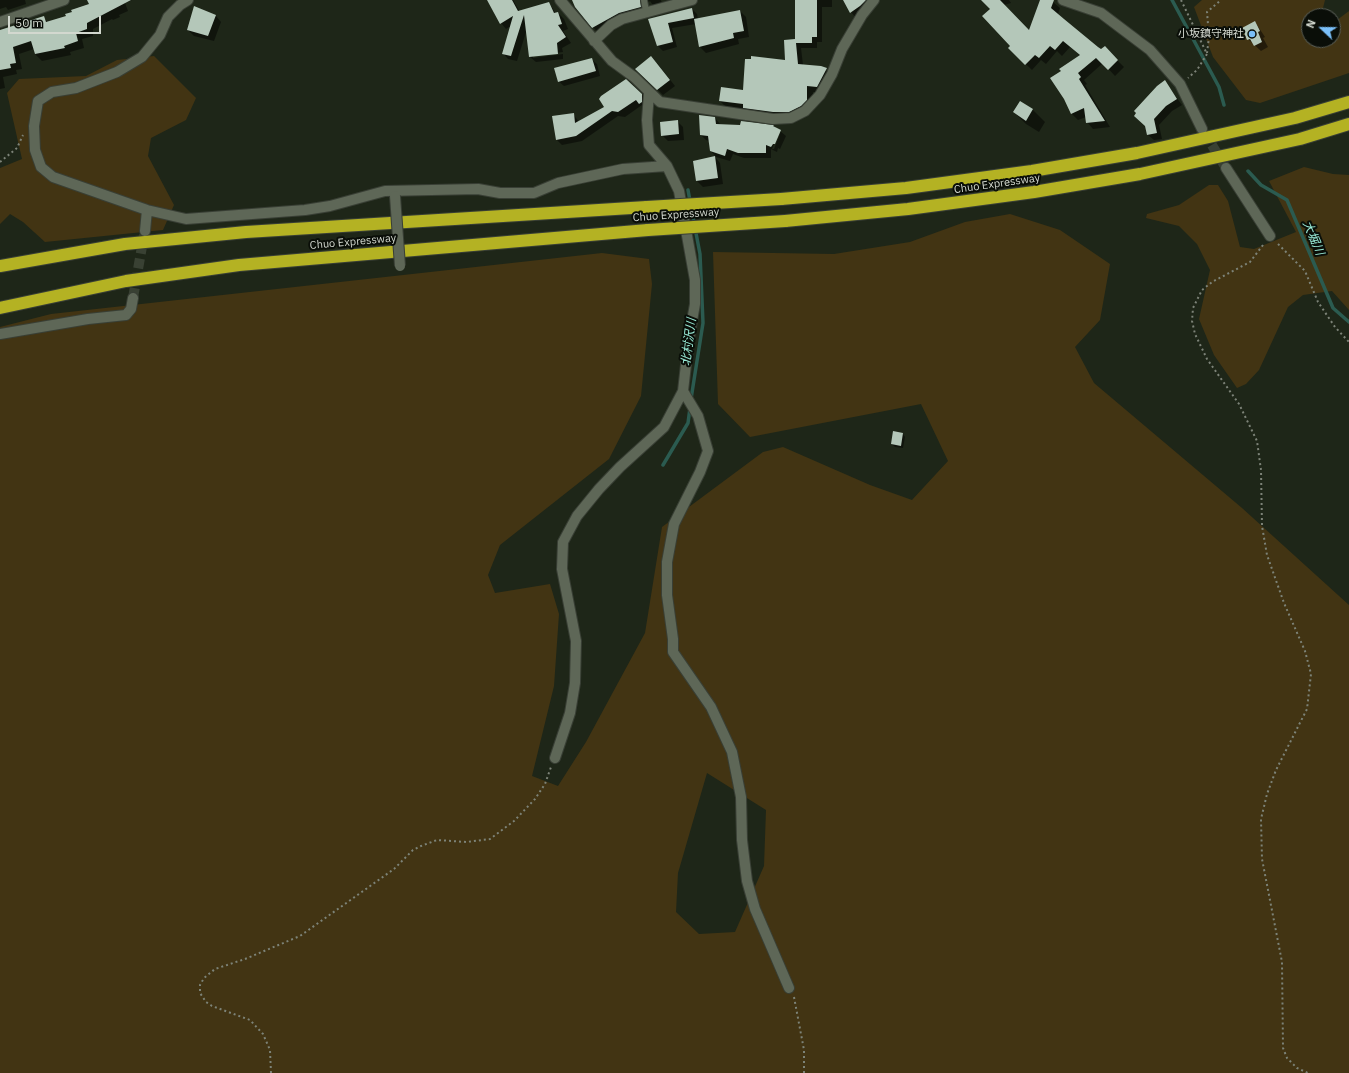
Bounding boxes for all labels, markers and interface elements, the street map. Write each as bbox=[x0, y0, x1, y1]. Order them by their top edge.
scale bar bbox=[10, 8, 103, 34]
north arrow bbox=[1301, 8, 1341, 48]
text: 50 m bbox=[15, 15, 43, 30]
text: N bbox=[1303, 18, 1319, 30]
place label: 小坂鎮守神社 bbox=[1178, 27, 1244, 41]
marker: 小坂鎮守神社 bbox=[1247, 29, 1257, 39]
street label: Chuo Expressway bbox=[953, 171, 1041, 197]
street label: Chuo Expressway bbox=[632, 205, 720, 225]
water label: 大堀川 bbox=[1299, 219, 1327, 257]
street label: Chuo Expressway bbox=[309, 232, 397, 252]
water label: 北村沢川 bbox=[679, 317, 699, 367]

